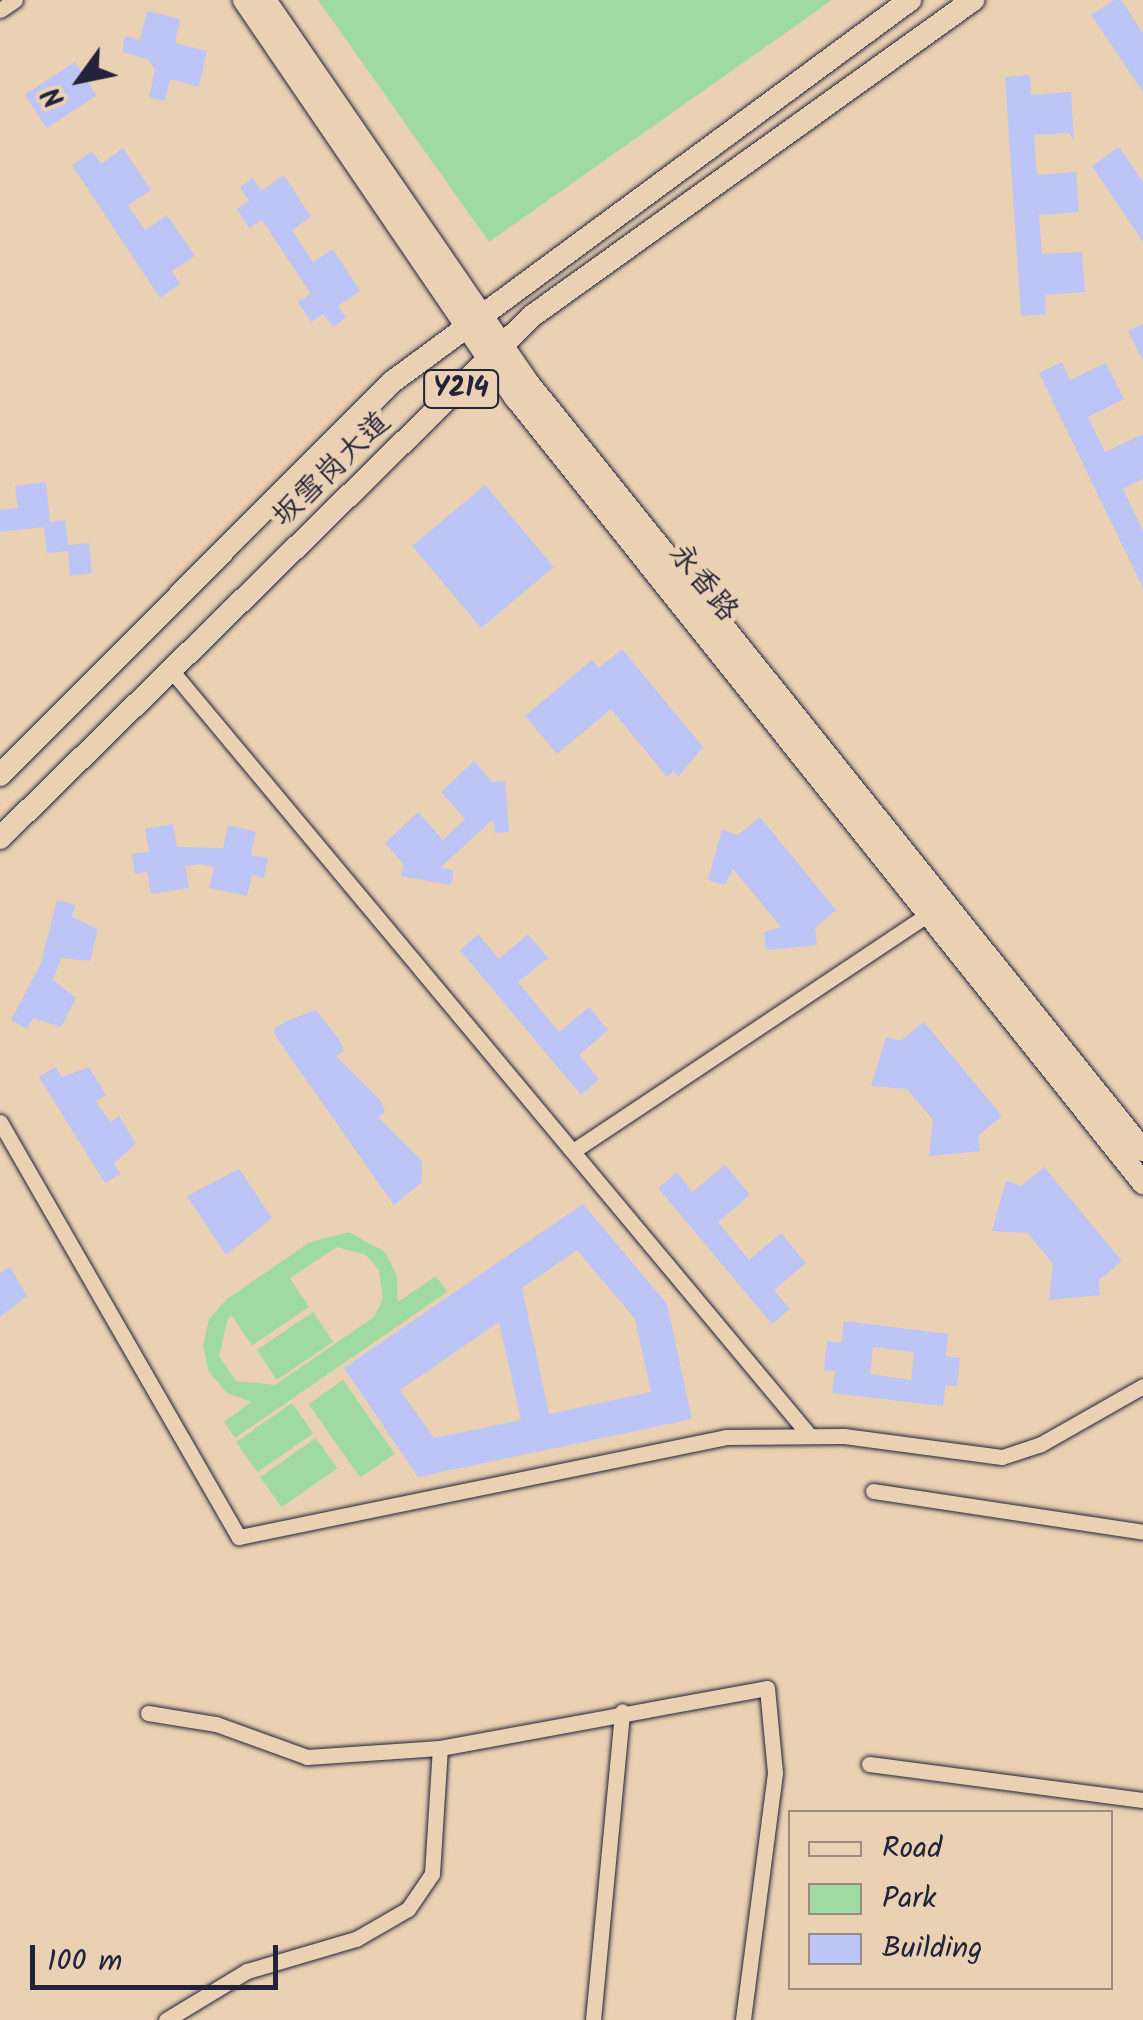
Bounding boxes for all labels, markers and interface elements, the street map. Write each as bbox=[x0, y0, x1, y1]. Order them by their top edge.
north arrow bbox=[30, 30, 130, 130]
text: N bbox=[31, 77, 78, 116]
road number: Y214 bbox=[421, 366, 501, 412]
street label: 坂雪岗大道 bbox=[266, 405, 398, 535]
street label: 永香路 bbox=[661, 537, 745, 629]
legend bbox=[788, 1810, 1113, 1990]
text: Road bbox=[882, 1825, 942, 1873]
text: Park bbox=[882, 1875, 936, 1923]
scale bar bbox=[35, 1925, 282, 1987]
text: Building bbox=[882, 1925, 982, 1973]
text: 100 m bbox=[47, 1938, 122, 1986]

